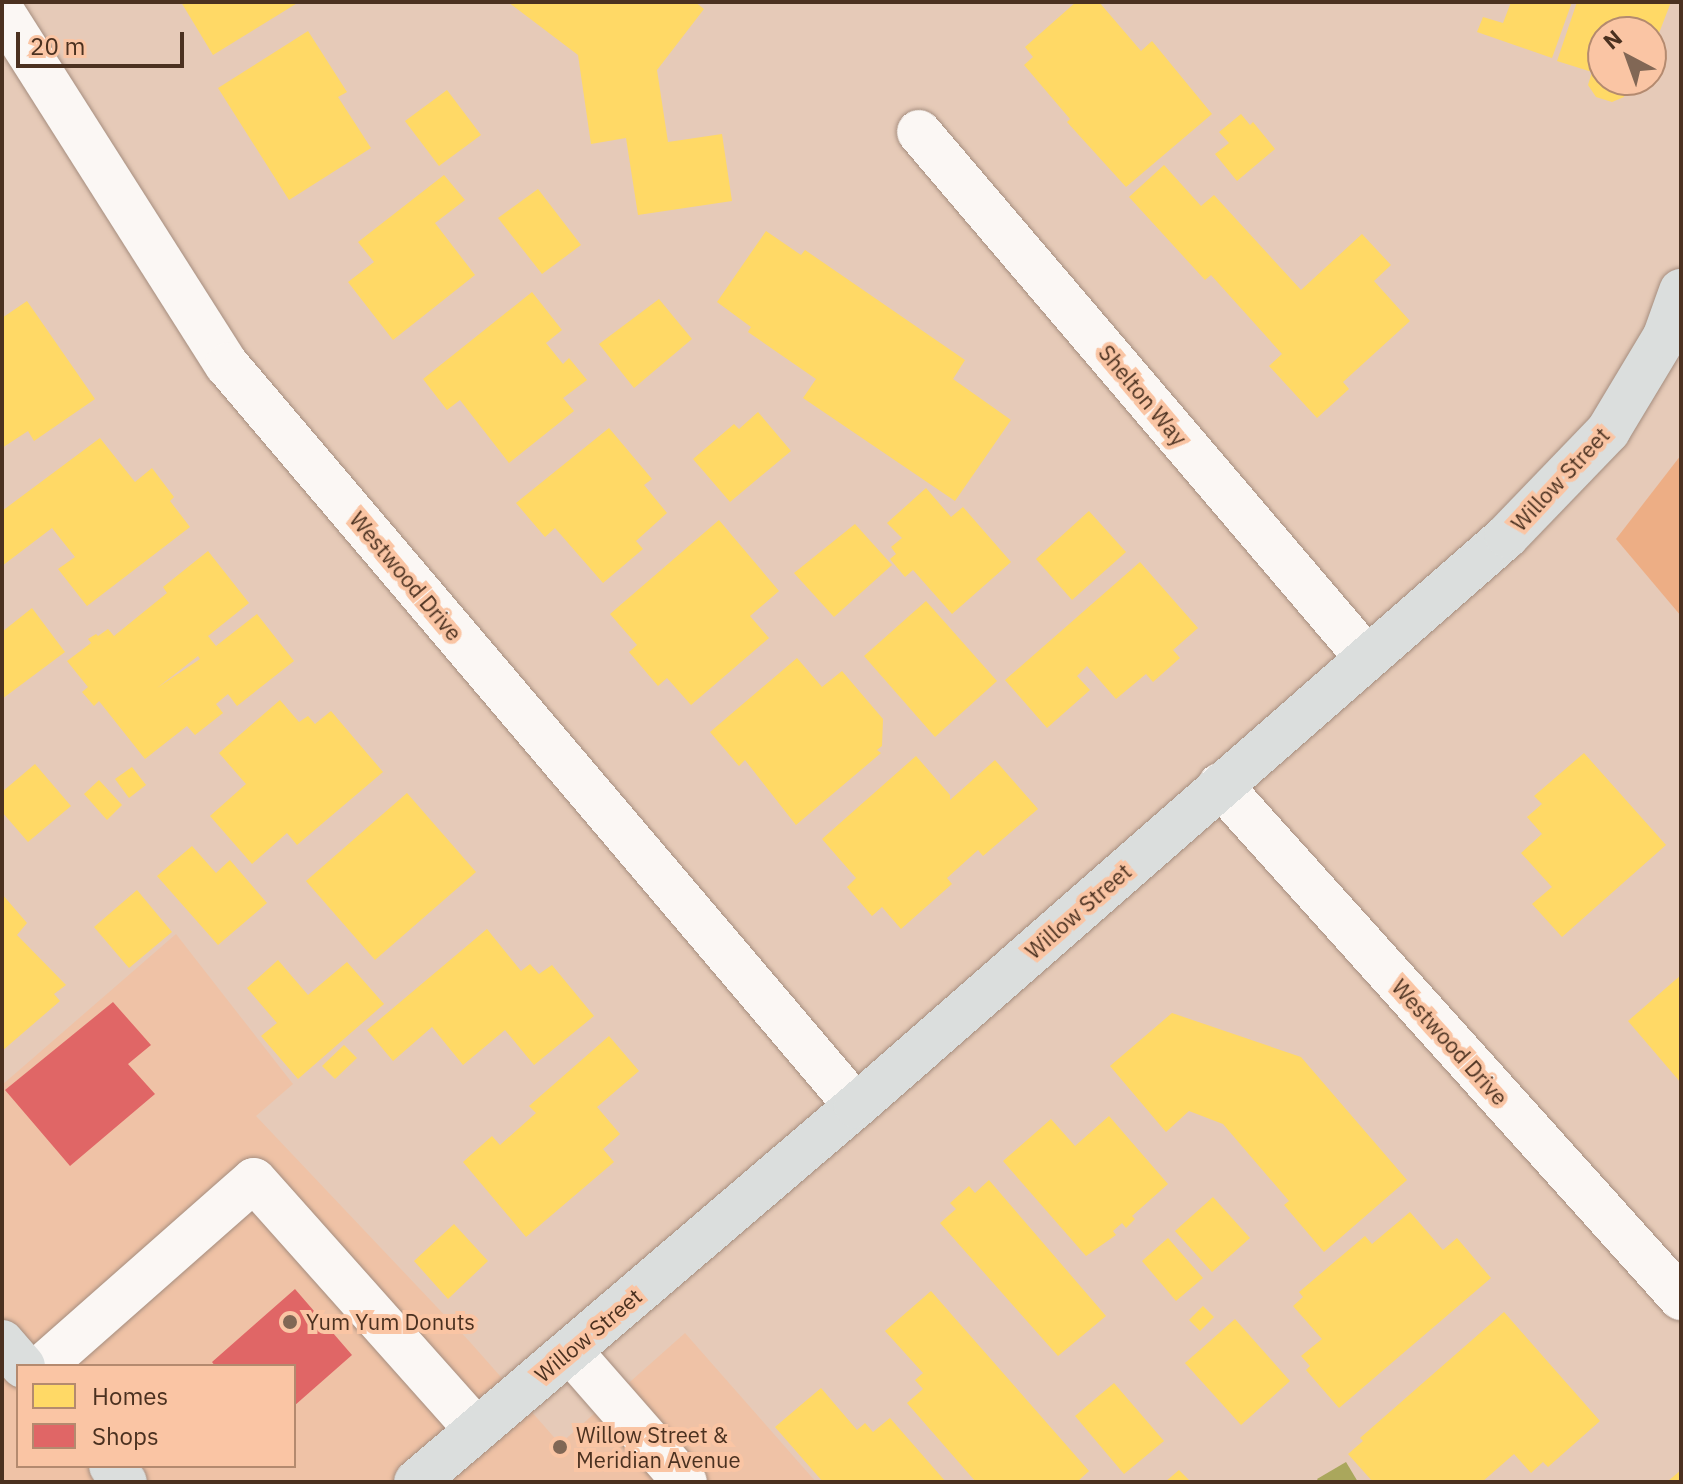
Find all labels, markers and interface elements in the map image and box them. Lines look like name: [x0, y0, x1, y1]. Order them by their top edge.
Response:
scale bar: [20, 16, 188, 66]
north arrow: [1587, 16, 1667, 96]
text: N: [1597, 23, 1628, 55]
text: 20 m: [30, 30, 85, 62]
street label: Shelton Way: [1093, 339, 1193, 451]
street label: Willow Street: [1505, 422, 1615, 536]
street label: Westwood Drive: [344, 506, 468, 646]
street label: Willow Street: [1020, 858, 1136, 964]
street label: Westwood Drive: [1387, 974, 1513, 1110]
street label: Willow Street: [529, 1283, 647, 1387]
place label: Yum Yum Donuts: [306, 1309, 475, 1335]
marker: Yum Yum Donuts: [281, 1313, 299, 1331]
legend: [16, 1364, 296, 1468]
text: Homes: [92, 1380, 168, 1412]
text: Shops: [92, 1420, 159, 1452]
place label: Willow Street & Meridian Avenue: [576, 1421, 741, 1472]
marker: Willow Street & Meridian Avenue: [551, 1438, 569, 1456]

